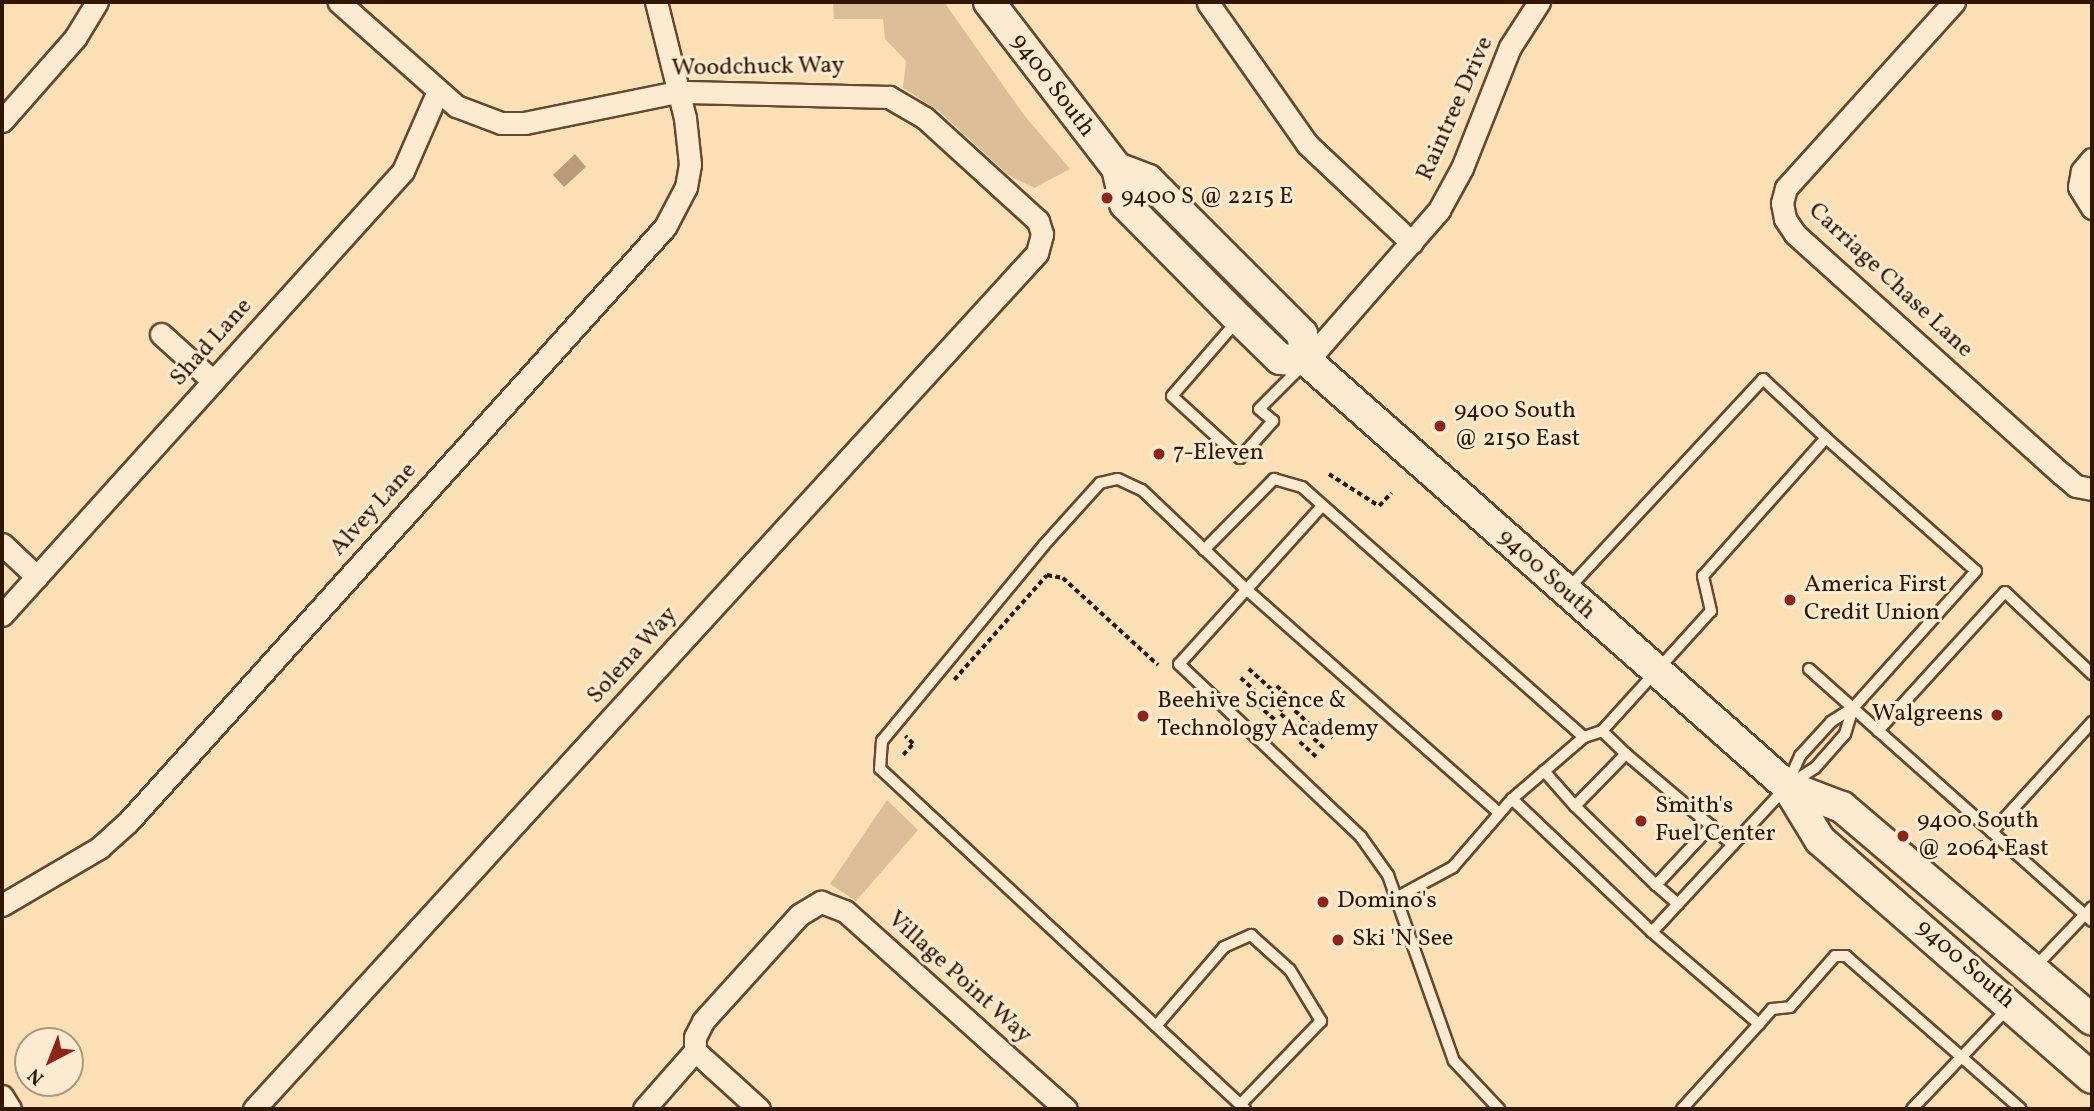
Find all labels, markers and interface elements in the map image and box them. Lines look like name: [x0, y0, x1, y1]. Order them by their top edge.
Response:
street label: 9400 South: [1004, 29, 1100, 143]
street label: Raintree Drive: [1411, 33, 1501, 185]
street label: Woodchuck Way: [671, 52, 845, 84]
place label: 9400 S @ 2215 E: [1121, 184, 1293, 212]
marker: 9400 S @ 2215 E: [1099, 190, 1115, 206]
street label: Carriage Chase Lane: [1802, 197, 1978, 365]
street label: Shad Lane: [165, 293, 259, 393]
place label: 9400 South @ 2150 East: [1454, 398, 1580, 454]
marker: 9400 South @ 2150 East: [1432, 418, 1448, 434]
place label: 7-Eleven: [1173, 440, 1264, 468]
marker: 7-Eleven: [1151, 446, 1167, 462]
street label: Alvey Lane: [324, 457, 424, 563]
street label: 9400 South: [1491, 523, 1601, 627]
place label: America First Credit Union: [1804, 572, 1947, 628]
marker: America First Credit Union: [1782, 592, 1798, 608]
street label: Solena Way: [581, 601, 685, 711]
place label: Beehive Science & Technology Academy: [1157, 688, 1379, 744]
place label: Walgreens: [1872, 701, 1983, 729]
marker: Walgreens: [1989, 707, 2005, 723]
marker: Beehive Science & Technology Academy: [1135, 708, 1151, 724]
place label: Smith's Fuel Center: [1655, 793, 1776, 849]
place label: 9400 South @ 2064 East: [1917, 808, 2049, 864]
marker: Smith's Fuel Center: [1633, 813, 1649, 829]
marker: 9400 South @ 2064 East: [1895, 828, 1911, 844]
place label: Domino's: [1337, 888, 1437, 916]
marker: Domino's: [1315, 894, 1331, 910]
street label: Village Point Way: [881, 905, 1037, 1051]
street label: 9400 South: [1909, 914, 2021, 1016]
place label: Ski 'N See: [1352, 926, 1453, 954]
marker: Ski 'N See: [1330, 932, 1346, 948]
north arrow: [14, 1027, 84, 1097]
text: N: [22, 1062, 50, 1090]

